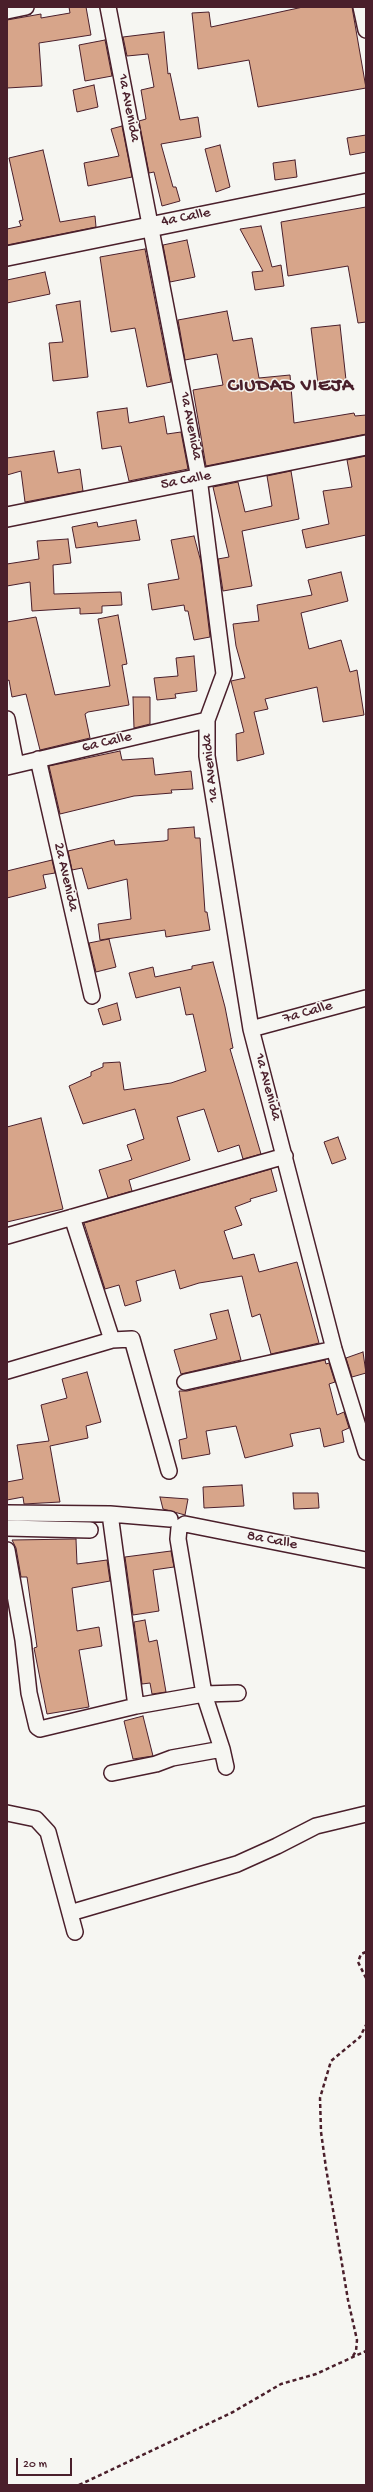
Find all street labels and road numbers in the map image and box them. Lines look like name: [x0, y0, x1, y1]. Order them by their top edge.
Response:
street label: 1a Avenida: [113, 73, 143, 143]
street label: 4a Calle: [160, 204, 212, 232]
street label: 1a Avenida: [175, 391, 205, 461]
street label: 5a Calle: [159, 467, 213, 495]
street label: 6a Calle: [80, 729, 134, 757]
street label: 1a Avenida: [198, 733, 224, 803]
street label: 2a Avenida: [48, 841, 82, 913]
street label: 7a Calle: [281, 997, 335, 1029]
street label: 1a Avenida: [249, 1052, 285, 1122]
street label: 8a Calle: [245, 1527, 299, 1555]

